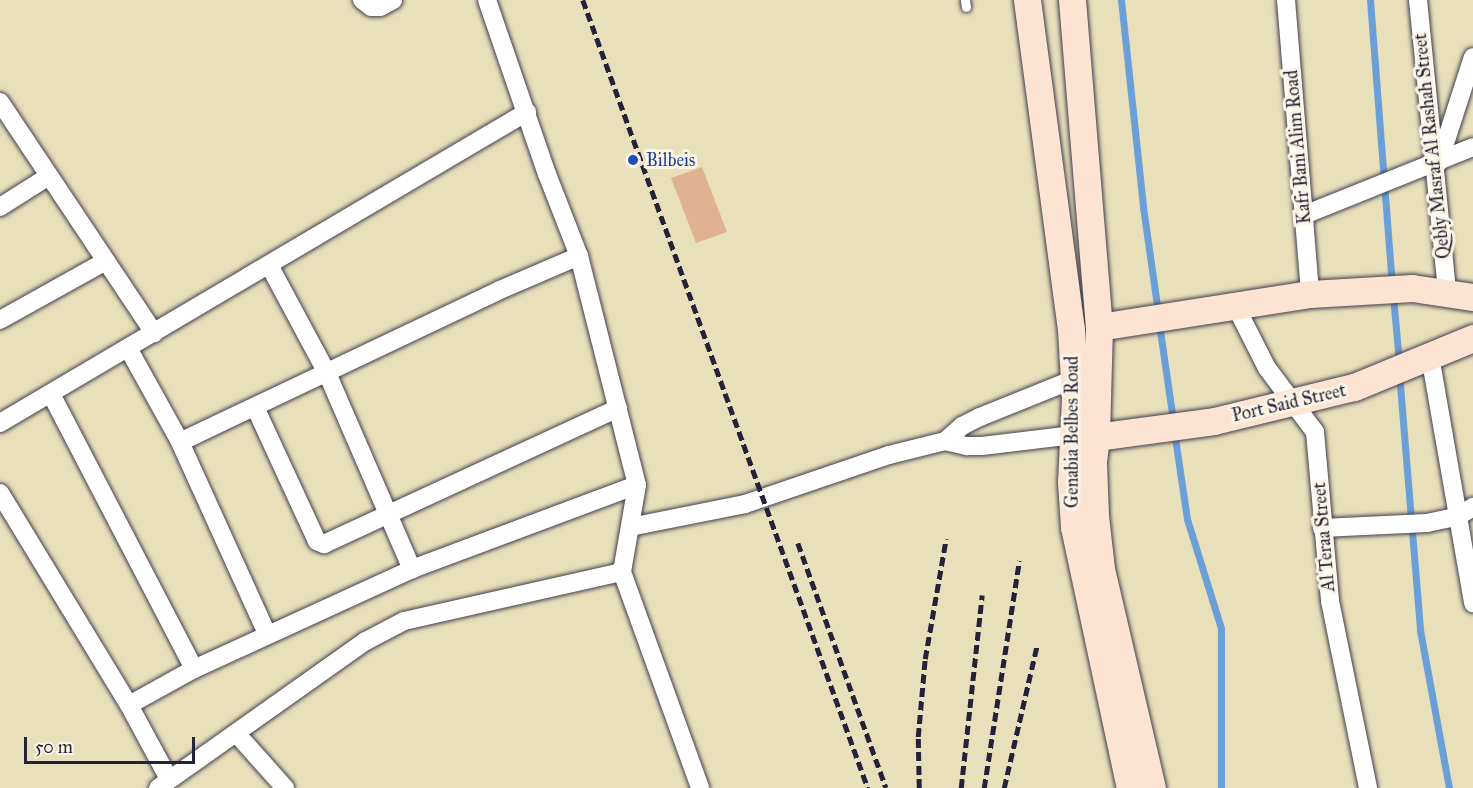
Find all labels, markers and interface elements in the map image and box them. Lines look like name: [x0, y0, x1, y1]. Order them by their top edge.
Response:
street label: Qebly Masraf Al Rashah Street: [1409, 32, 1455, 260]
street label: Kafr Bani Alim Road: [1281, 69, 1315, 225]
place label: Bilbeis: [646, 149, 695, 171]
marker: Bilbeis: [624, 151, 642, 169]
street label: Genabia Belbes Road: [1061, 356, 1083, 508]
street label: Port Said Street: [1230, 379, 1348, 427]
street label: Al Teraa Street: [1308, 481, 1340, 593]
scale bar: [27, 725, 198, 763]
text: 50 m: [35, 736, 73, 758]

